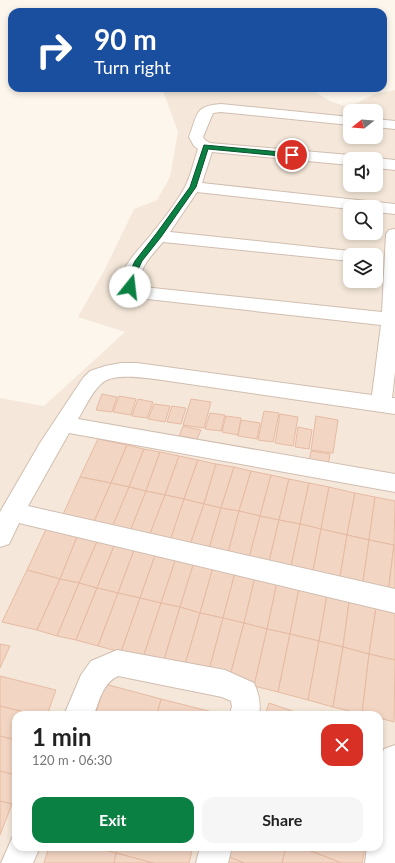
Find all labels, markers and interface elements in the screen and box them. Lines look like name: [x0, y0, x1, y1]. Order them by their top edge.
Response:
text: 90 m: [94, 22, 157, 56]
icon: right: [28, 24, 80, 76]
text: Turn right: [94, 56, 171, 78]
north arrow: [343, 104, 383, 144]
map controls: [343, 104, 383, 288]
pin: [275, 138, 309, 172]
icon: arrive: [281, 144, 303, 166]
button: sound: [343, 152, 383, 192]
button: search: [343, 200, 383, 240]
button: layers: [343, 248, 383, 288]
position arrow: [109, 266, 151, 308]
text: 1 min: [32, 722, 92, 751]
button: close: [321, 724, 363, 766]
text: 120 m · 06:30: [32, 752, 112, 768]
button: Exit: [32, 797, 194, 843]
button: Share: [202, 797, 363, 843]

